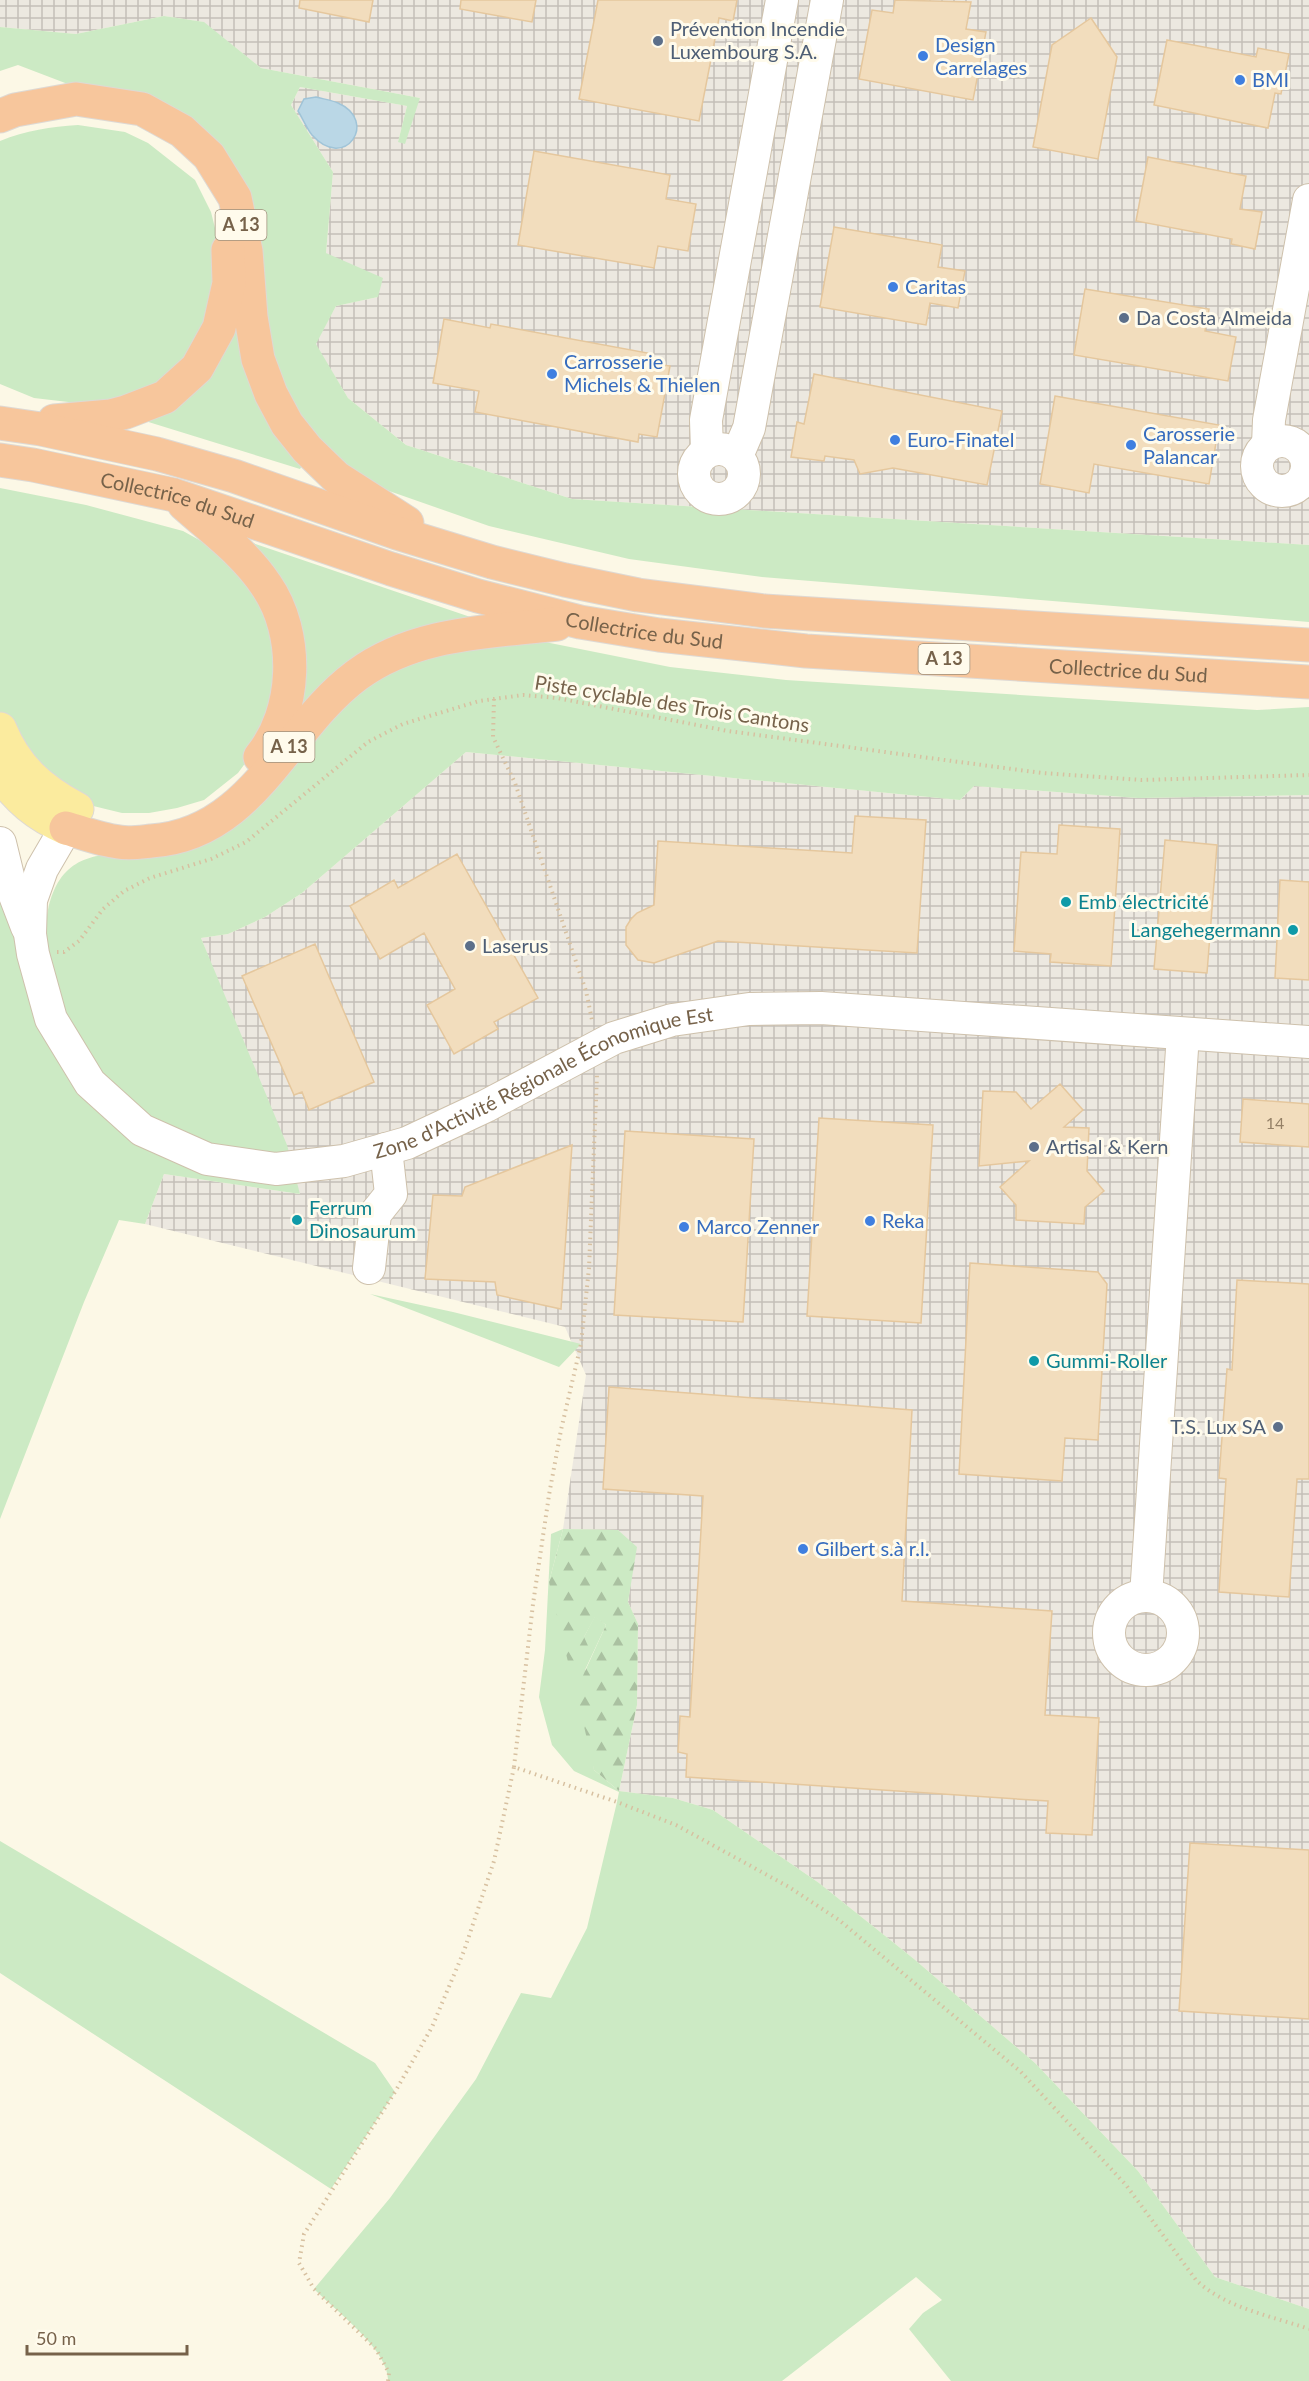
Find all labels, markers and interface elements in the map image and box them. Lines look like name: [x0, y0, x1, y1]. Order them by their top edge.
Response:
place label: Prévention Incendie Luxembourg S.A.: [670, 16, 845, 63]
place label: Design Carrelages: [935, 32, 1027, 79]
marker: Prévention Incendie Luxembourg S.A.: [651, 34, 665, 48]
marker: Design Carrelages: [916, 49, 930, 63]
place label: BMI: [1252, 67, 1289, 91]
marker: BMI: [1233, 73, 1247, 87]
road number: A 13: [216, 210, 266, 240]
place label: Caritas: [905, 274, 966, 298]
marker: Caritas: [886, 280, 900, 294]
place label: Da Costa Almeida: [1136, 305, 1292, 329]
marker: Da Costa Almeida: [1117, 311, 1131, 325]
place label: Carrosserie Michels & Thielen: [564, 349, 720, 396]
marker: Carrosserie Michels & Thielen: [545, 367, 559, 381]
place label: Carosserie Palancar: [1143, 421, 1235, 468]
place label: Euro-Finatel: [907, 427, 1014, 451]
marker: Euro-Finatel: [888, 433, 902, 447]
marker: Carosserie Palancar: [1124, 438, 1138, 452]
street label: Collectrice du Sud: [98, 467, 258, 533]
street label: Collectrice du Sud: [563, 606, 724, 653]
road number: A 13: [918, 644, 970, 674]
street label: Collectrice du Sud: [1048, 653, 1208, 687]
street label: Piste cyclable des Trois Cantons: [533, 669, 811, 737]
road number: A 13: [264, 732, 314, 762]
place label: Emb électricité: [1078, 889, 1209, 913]
marker: Emb électricité: [1059, 895, 1073, 909]
place label: Langehegermann: [1130, 917, 1281, 941]
marker: Langehegermann: [1286, 923, 1300, 937]
place label: Laserus: [482, 933, 549, 957]
marker: Laserus: [463, 939, 477, 953]
street label: Zone d'Activité Régionale Économique Est: [371, 1001, 715, 1163]
house number: 14: [1266, 1113, 1284, 1132]
place label: Artisal & Kern: [1046, 1134, 1168, 1158]
marker: Artisal & Kern: [1027, 1140, 1041, 1154]
place label: Ferrum Dinosaurum: [309, 1195, 416, 1242]
place label: Reka: [882, 1208, 925, 1232]
marker: Ferrum Dinosaurum: [290, 1213, 304, 1227]
place label: Marco Zenner: [696, 1214, 820, 1238]
marker: Reka: [863, 1214, 877, 1228]
marker: Marco Zenner: [677, 1220, 691, 1234]
place label: Gummi-Roller: [1046, 1348, 1168, 1372]
marker: Gummi-Roller: [1027, 1354, 1041, 1368]
place label: T.S. Lux SA: [1170, 1414, 1266, 1438]
marker: T.S. Lux SA: [1271, 1420, 1285, 1434]
place label: Gilbert s.à r.l.: [815, 1536, 929, 1560]
marker: Gilbert s.à r.l.: [796, 1542, 810, 1556]
scale bar: [27, 2318, 188, 2356]
text: 50 m: [36, 2327, 76, 2349]

